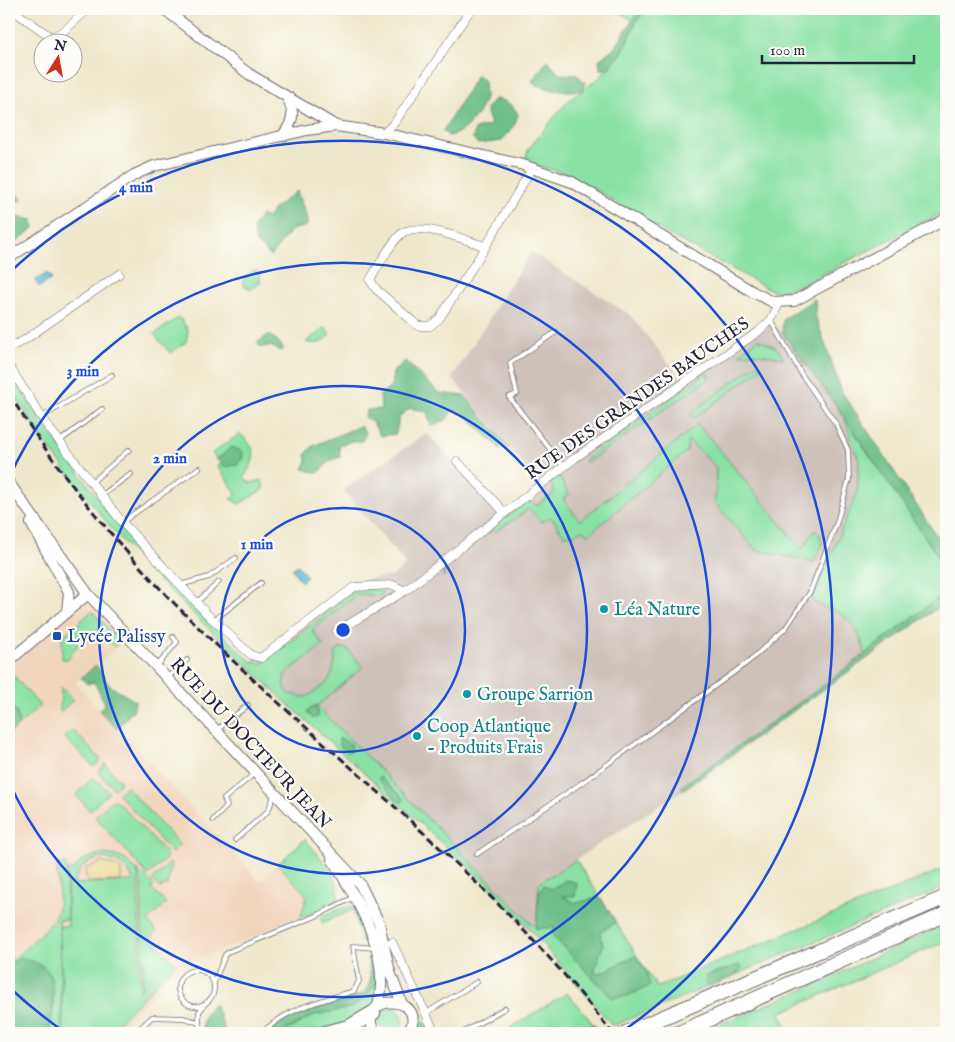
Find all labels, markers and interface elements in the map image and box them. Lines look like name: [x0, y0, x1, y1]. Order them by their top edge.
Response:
north arrow: [32, 32, 82, 82]
scale bar: [762, 32, 915, 64]
text: N: [52, 36, 68, 56]
text: 100 m: [770, 41, 806, 60]
text: 4 min: [119, 178, 153, 197]
street label: RUE DES GRANDES BAUCHES: [521, 313, 754, 486]
text: 3 min: [67, 362, 99, 381]
text: 2 min: [153, 449, 187, 468]
text: 1 min: [241, 535, 273, 554]
place label: Léa Nature: [614, 599, 700, 622]
marker: Léa Nature: [598, 603, 610, 615]
centre of rings: [334, 621, 352, 639]
place label: Lycée Palissy: [67, 626, 166, 649]
marker: Lycée Palissy: [51, 630, 63, 642]
street label: RUE DU DOCTEUR JEAN: [164, 654, 336, 835]
place label: Groupe Sarrion: [477, 684, 593, 707]
marker: Groupe Sarrion: [461, 688, 473, 700]
place label: Coop Atlantique - Produits Frais: [427, 716, 551, 760]
marker: Coop Atlantique - Produits Frais: [411, 730, 423, 742]

